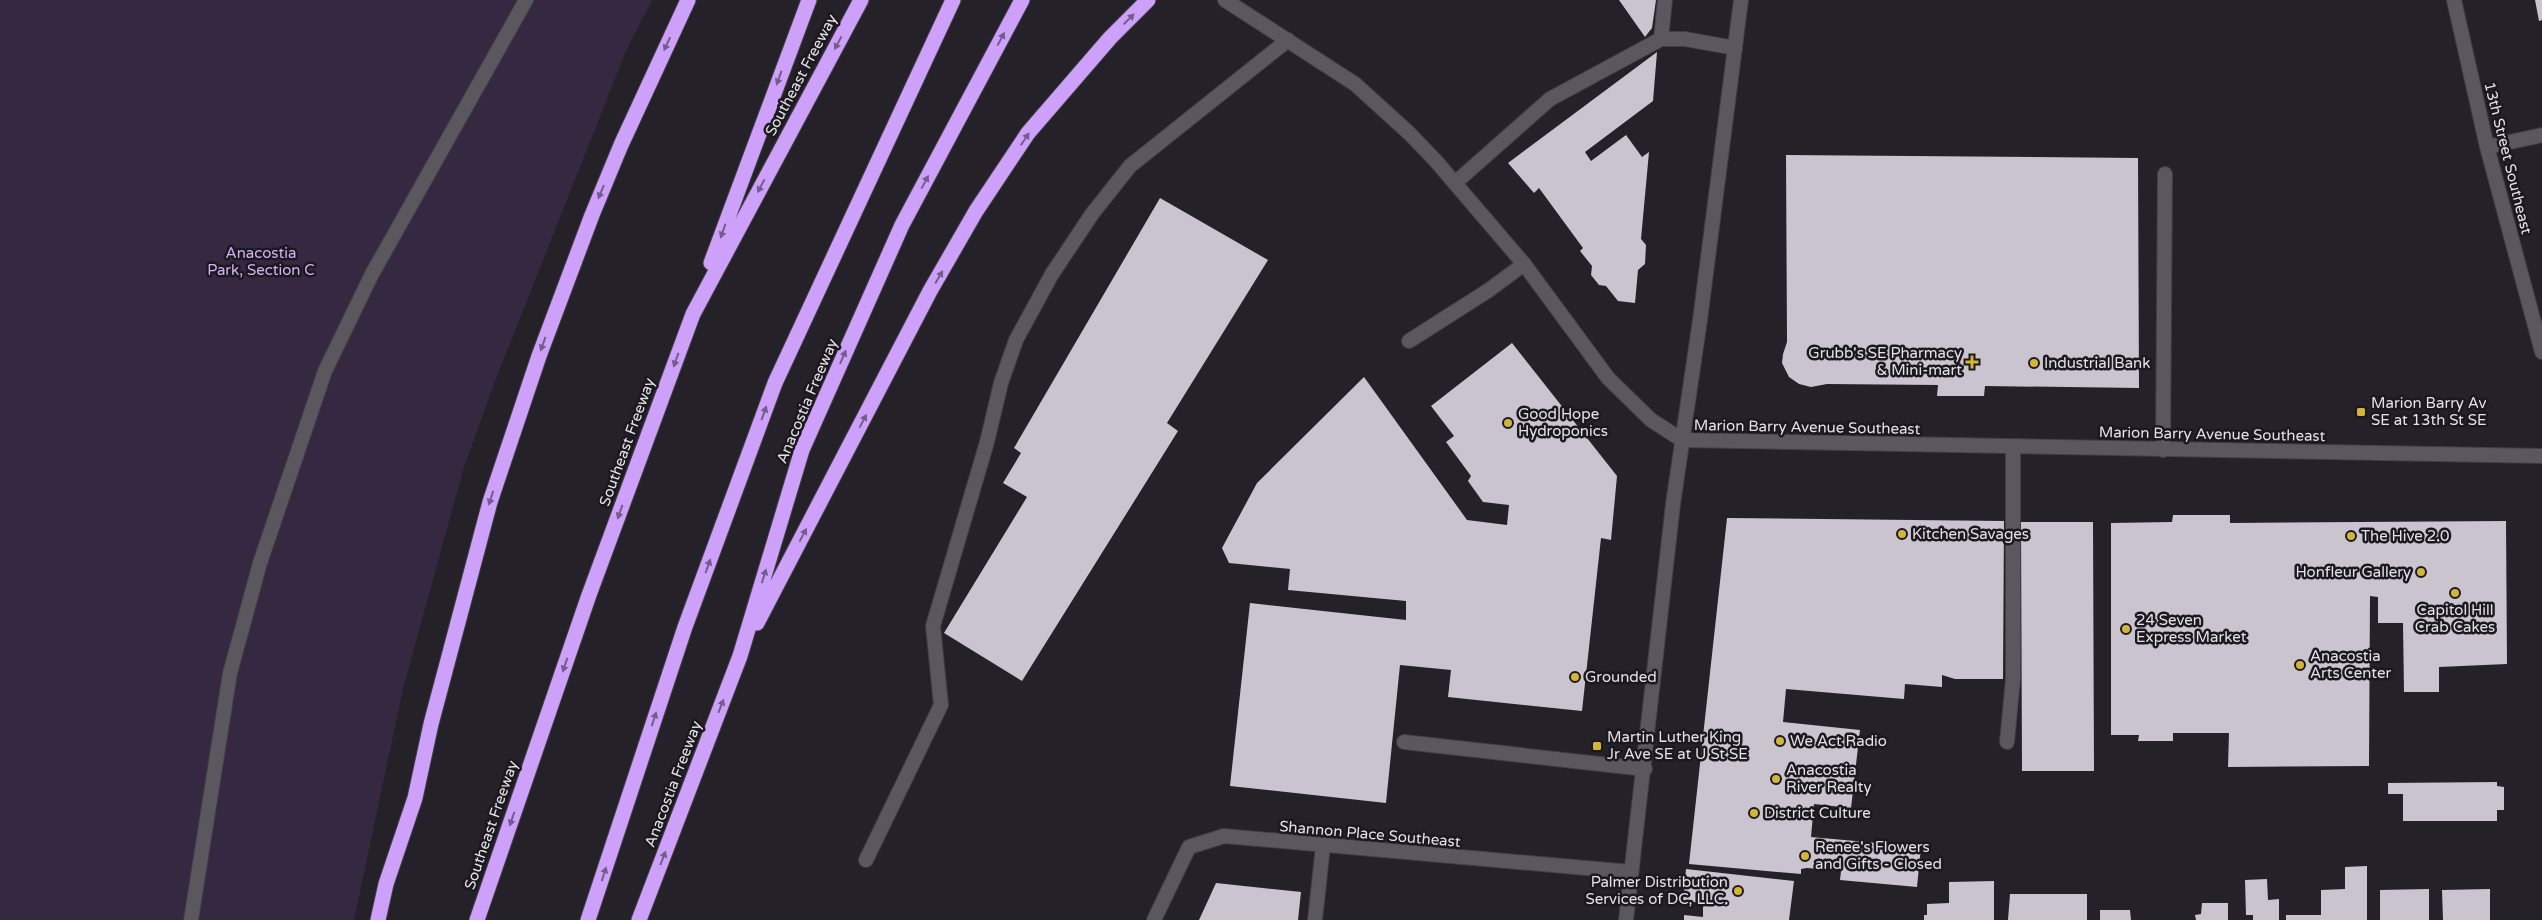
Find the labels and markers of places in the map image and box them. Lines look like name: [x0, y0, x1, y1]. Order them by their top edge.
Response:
place label: Grubb's SE Pharmacy & Mini-mart: [1808, 344, 1962, 379]
place label: Industrial Bank: [2044, 354, 2150, 372]
marker: Grubb's SE Pharmacy & Mini-mart: [1966, 356, 1978, 368]
marker: Industrial Bank: [2028, 357, 2040, 369]
place label: Marion Barry Av SE at 13th St SE: [2371, 394, 2487, 429]
place label: Good Hope Hydroponics: [1518, 405, 1608, 440]
marker: Marion Barry Av SE at 13th St SE: [2355, 406, 2367, 418]
marker: Good Hope Hydroponics: [1502, 417, 1514, 429]
place label: Kitchen Savages: [1912, 525, 2029, 543]
place label: The Hive 2.0: [2361, 527, 2449, 545]
marker: Kitchen Savages: [1896, 528, 1908, 540]
marker: The Hive 2.0: [2345, 530, 2357, 542]
place label: Honfleur Gallery: [2295, 563, 2411, 581]
marker: Honfleur Gallery: [2415, 566, 2427, 578]
marker: Capitol Hill Crab Cakes: [2449, 587, 2461, 599]
place label: Capitol Hill Crab Cakes: [2415, 601, 2495, 636]
place label: 24 Seven Express Market: [2136, 611, 2247, 646]
marker: 24 Seven Express Market: [2120, 623, 2132, 635]
place label: Anacostia Arts Center: [2310, 647, 2391, 682]
marker: Anacostia Arts Center: [2294, 659, 2306, 671]
place label: Grounded: [1585, 668, 1657, 686]
marker: Grounded: [1569, 671, 1581, 683]
place label: Martin Luther King Jr Ave SE at U St SE: [1607, 728, 1748, 763]
place label: We Act Radio: [1790, 732, 1887, 750]
marker: We Act Radio: [1774, 735, 1786, 747]
marker: Martin Luther King Jr Ave SE at U St SE: [1591, 740, 1603, 752]
place label: Anacostia River Realty: [1786, 761, 1871, 796]
marker: Anacostia River Realty: [1770, 773, 1782, 785]
place label: District Culture: [1764, 804, 1871, 822]
marker: District Culture: [1748, 807, 1760, 819]
place label: Renee's Flowers and Gifts - Closed: [1815, 838, 1942, 873]
marker: Renee's Flowers and Gifts - Closed: [1799, 850, 1811, 862]
place label: Palmer Distribution Services of DC, LLC.: [1586, 873, 1728, 908]
marker: Palmer Distribution Services of DC, LLC.: [1732, 885, 1744, 897]

